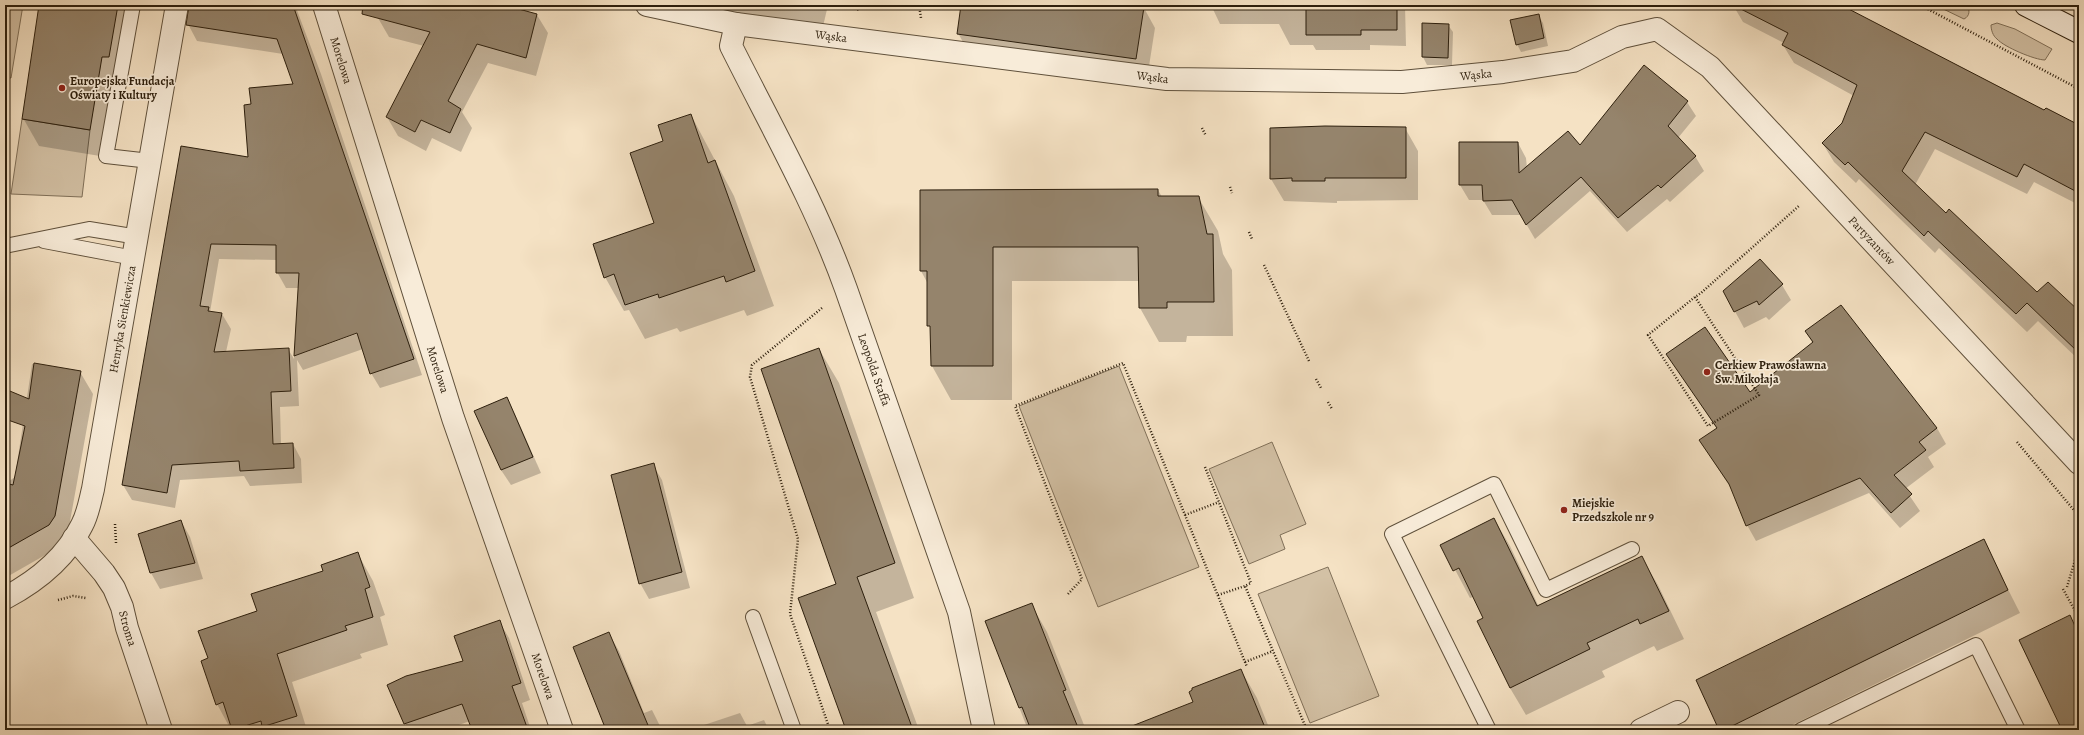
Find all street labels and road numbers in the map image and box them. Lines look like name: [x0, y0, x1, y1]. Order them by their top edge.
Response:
street label: Wąska: [813, 26, 849, 46]
street label: Morelowa: [326, 35, 356, 86]
street label: Wąska: [1458, 65, 1493, 84]
street label: Wąska: [1135, 67, 1170, 87]
street label: Partyzantów: [1845, 213, 1899, 269]
street label: Henryka Sienkiewicza: [105, 264, 140, 374]
street label: Leopolda Staffa: [854, 331, 894, 409]
street label: Morelowa: [423, 344, 453, 396]
street label: Stroma: [115, 609, 141, 649]
street label: Morelowa: [528, 651, 559, 702]

